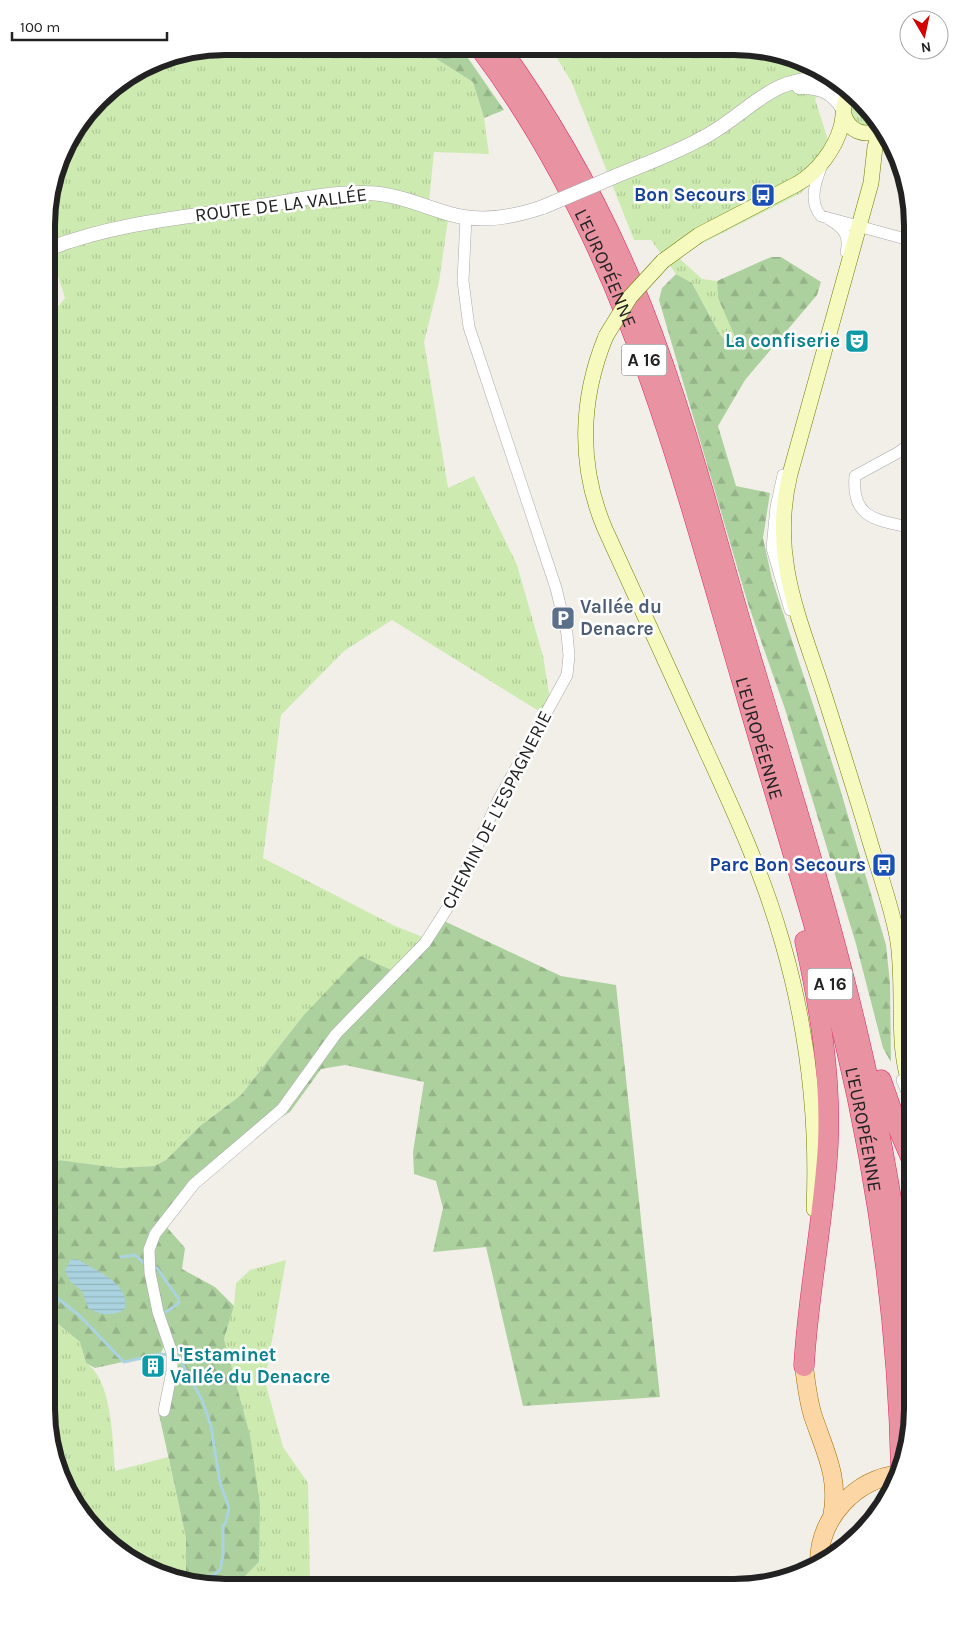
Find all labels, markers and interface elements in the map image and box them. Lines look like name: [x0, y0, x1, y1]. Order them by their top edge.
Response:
scale bar: [12, 10, 168, 42]
north arrow: [899, 10, 949, 60]
text: 100 m: [20, 18, 60, 36]
text: N: [920, 38, 932, 57]
bus stop icon: Bon Secours: [750, 182, 776, 208]
street label: ROUTE DE LA VALLÉE: [194, 183, 368, 226]
place label: Bon Secours: [634, 184, 746, 206]
street label: L'EUROPÉENNE: [569, 205, 641, 331]
theatre icon: La confiserie: [844, 328, 870, 354]
place label: La confiserie: [725, 330, 840, 352]
road number: A 16: [622, 344, 666, 376]
place label: Vallée du Denacre: [580, 596, 662, 640]
parking icon: Vallée du Denacre: [550, 605, 576, 631]
street label: L'EUROPÉENNE: [730, 674, 787, 802]
street label: CHEMIN DE L'ESPAGNERIE: [437, 707, 557, 913]
bus stop icon: Parc Bon Secours: [871, 852, 897, 878]
place label: Parc Bon Secours: [709, 854, 866, 876]
road number: A 16: [808, 969, 852, 1000]
street label: L'EUROPÉENNE: [840, 1065, 886, 1194]
place label: L'Estaminet Vallée du Denacre: [170, 1344, 330, 1388]
building icon: L'Estaminet Vallée du Denacre: [140, 1353, 166, 1379]

